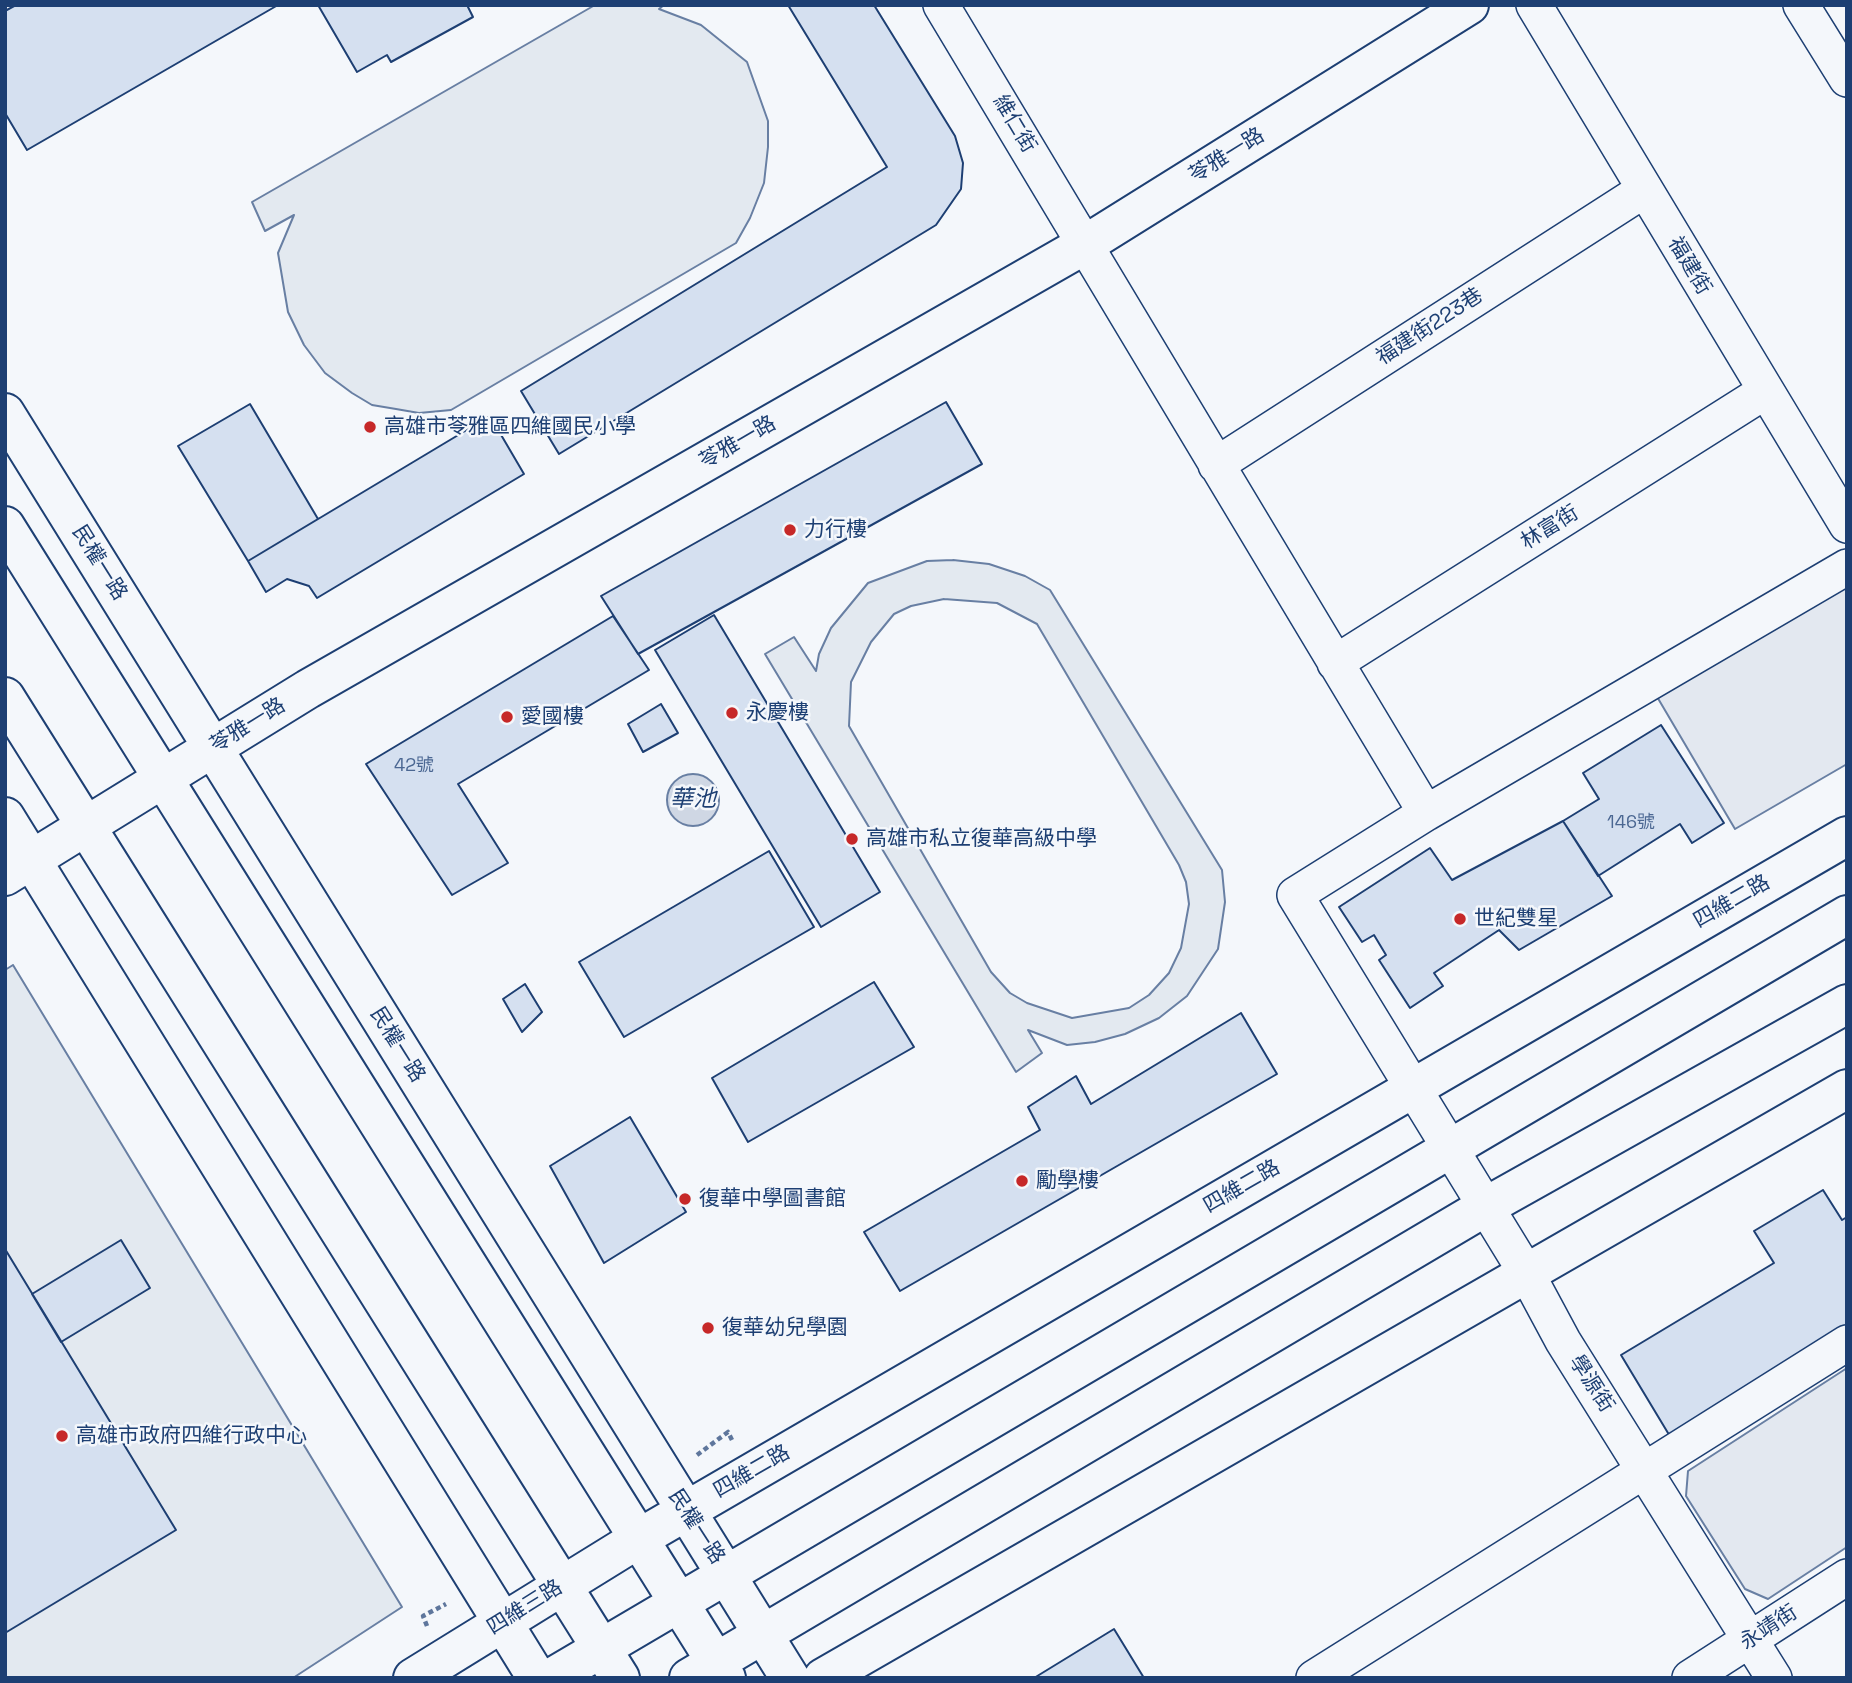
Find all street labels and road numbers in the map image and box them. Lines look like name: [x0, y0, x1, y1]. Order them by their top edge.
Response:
street label: 維仁街: [987, 91, 1041, 157]
street label: 苓雅一路: [1185, 123, 1269, 189]
street label: 福建街: [1662, 233, 1716, 299]
street label: 福建街223巷: [1372, 283, 1488, 371]
street label: 苓雅一路: [695, 411, 781, 475]
street label: 林富街: [1517, 501, 1583, 555]
street label: 民權一路: [66, 521, 132, 605]
street label: 苓雅一路: [206, 693, 290, 759]
street label: 四維二路: [1689, 870, 1775, 934]
street label: 民權一路: [364, 1003, 430, 1087]
street label: 四維二路: [1199, 1155, 1285, 1219]
street label: 學源街: [1563, 1351, 1619, 1417]
street label: 四維二路: [709, 1440, 795, 1504]
street label: 民權一路: [663, 1485, 729, 1569]
street label: 四維三路: [483, 1575, 567, 1641]
street label: 永靖街: [1736, 1600, 1802, 1656]

